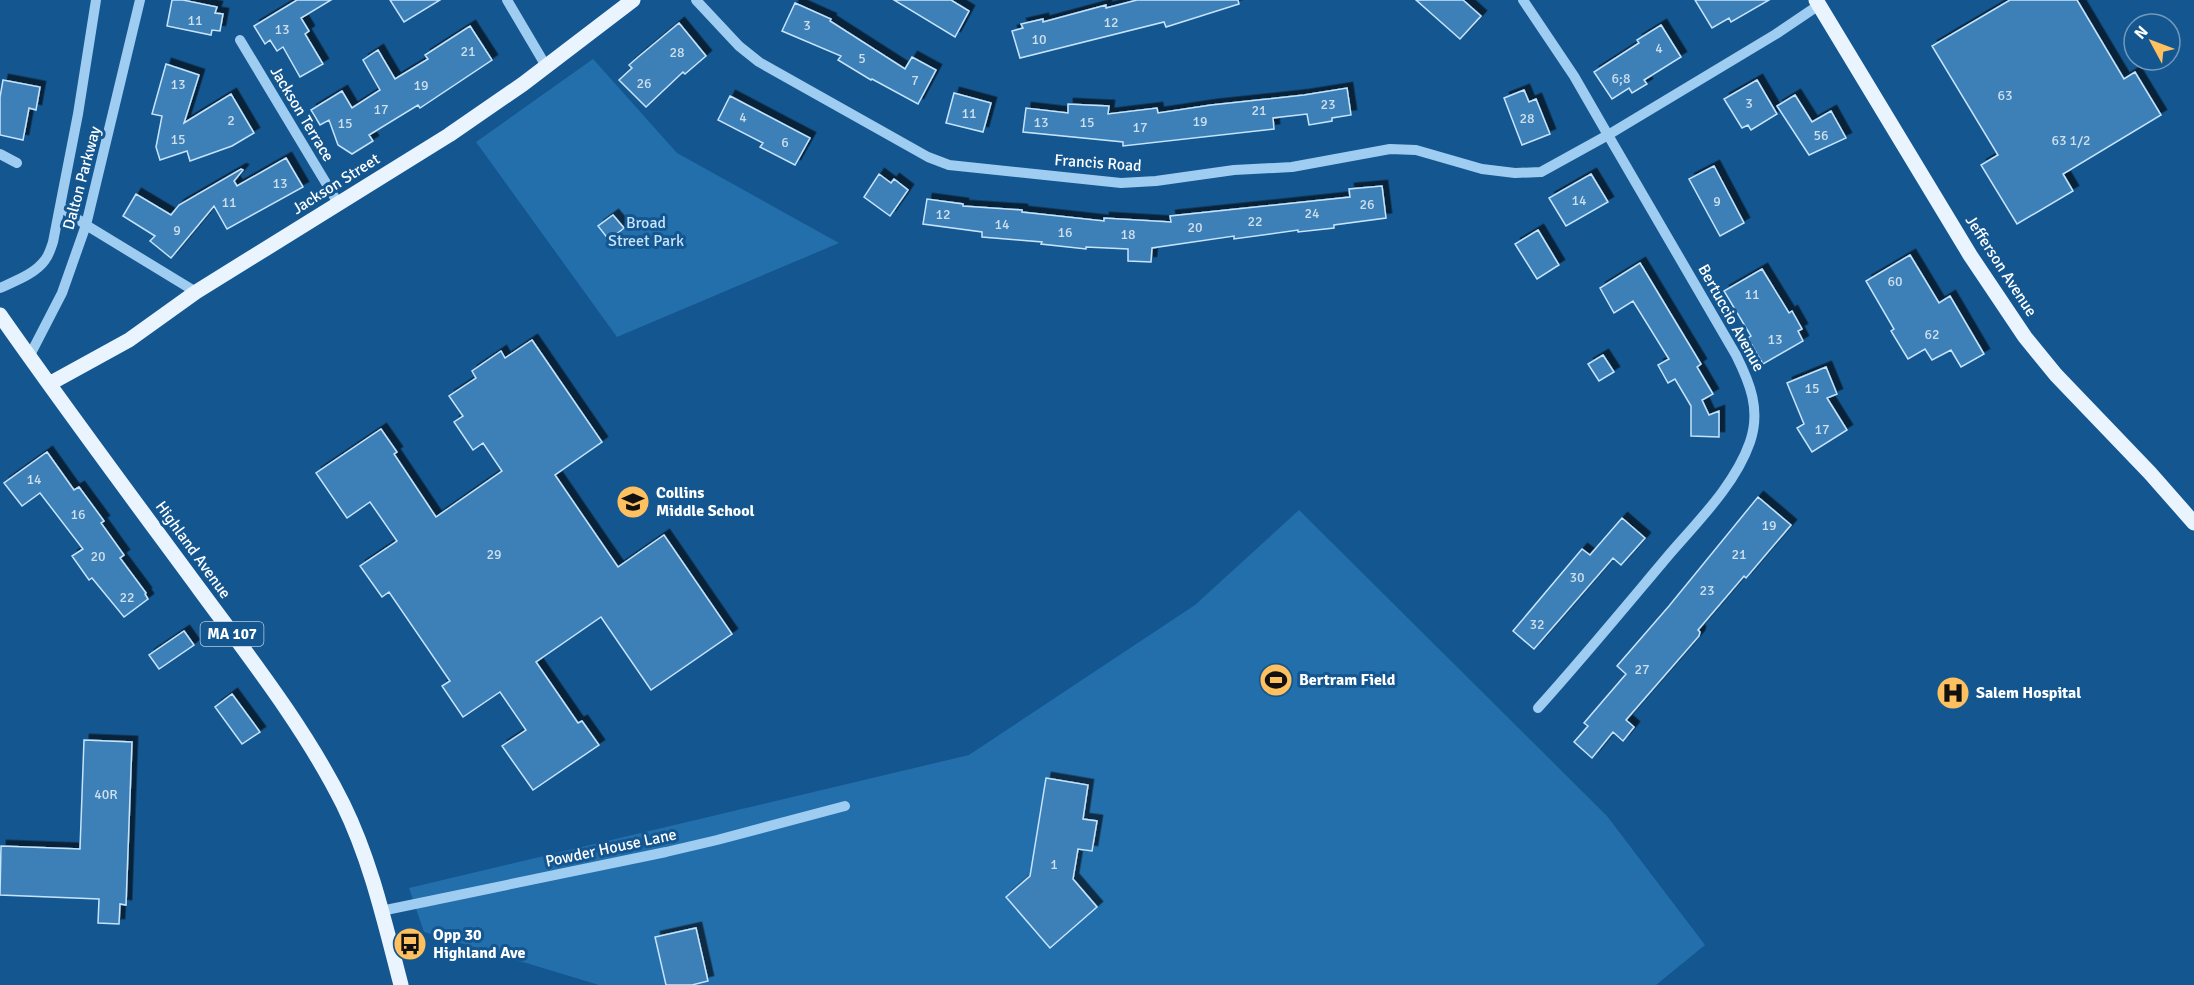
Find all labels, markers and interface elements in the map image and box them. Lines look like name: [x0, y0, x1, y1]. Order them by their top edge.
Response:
house number: 11: [187, 12, 203, 29]
north arrow: [2122, 12, 2182, 72]
house number: 12: [1103, 14, 1119, 31]
house number: 3: [803, 17, 811, 34]
house number: 13: [274, 21, 290, 38]
text: N: [2130, 22, 2153, 44]
house number: 10: [1031, 31, 1047, 48]
house number: 4: [1655, 40, 1663, 57]
house number: 21: [460, 43, 476, 60]
house number: 28: [669, 44, 685, 61]
house number: 5: [858, 50, 866, 67]
street label: Jackson Terrace: [266, 63, 338, 165]
house number: 6;8: [1612, 70, 1630, 87]
house number: 7: [911, 72, 919, 89]
house number: 26: [636, 75, 652, 92]
house number: 13: [170, 76, 186, 93]
house number: 19: [413, 77, 429, 94]
house number: 63: [1997, 87, 2013, 104]
house number: 3: [1745, 95, 1753, 112]
house number: 23: [1320, 96, 1336, 113]
house number: 17: [373, 101, 389, 118]
house number: 21: [1251, 102, 1267, 119]
house number: 11: [961, 105, 977, 122]
house number: 4: [739, 109, 747, 126]
house number: 28: [1519, 110, 1535, 127]
house number: 2: [227, 112, 235, 129]
house number: 19: [1192, 113, 1208, 130]
house number: 13: [1033, 114, 1049, 131]
house number: 15: [1079, 114, 1095, 131]
house number: 15: [337, 115, 353, 132]
house number: 17: [1132, 119, 1148, 136]
street label: Dalton Parkway: [59, 124, 106, 232]
house number: 56: [1813, 127, 1829, 144]
house number: 15: [170, 131, 186, 148]
house number: 63 1/2: [2051, 132, 2091, 149]
house number: 6: [781, 134, 789, 151]
street label: Jackson Street: [288, 149, 384, 219]
street label: Francis Road: [1054, 150, 1142, 176]
house number: 13: [272, 175, 288, 192]
house number: 14: [1571, 192, 1587, 209]
house number: 9: [1713, 193, 1721, 210]
house number: 11: [221, 194, 237, 211]
house number: 26: [1359, 196, 1375, 213]
house number: 24: [1304, 205, 1320, 222]
house number: 12: [935, 206, 951, 223]
street label: Jefferson Avenue: [1961, 212, 2041, 320]
park label: Broad Street Park: [608, 213, 684, 251]
house number: 22: [1247, 213, 1263, 230]
house number: 14: [994, 216, 1010, 233]
house number: 20: [1187, 219, 1203, 236]
house number: 9: [173, 222, 181, 239]
house number: 16: [1057, 224, 1073, 241]
house number: 18: [1120, 226, 1136, 243]
street label: Bertuccio Avenue: [1693, 261, 1769, 375]
house number: 60: [1887, 273, 1903, 290]
house number: 11: [1744, 286, 1760, 303]
house number: 62: [1924, 326, 1940, 343]
house number: 13: [1767, 331, 1783, 348]
house number: 15: [1804, 380, 1820, 397]
house number: 17: [1814, 421, 1830, 438]
house number: 14: [26, 471, 42, 488]
place label: Collins Middle School: [656, 483, 755, 521]
school or university icon: Collins Middle School: [615, 484, 651, 520]
street label: Highland Avenue: [151, 497, 235, 603]
house number: 16: [70, 506, 86, 523]
house number: 19: [1761, 517, 1777, 534]
house number: 29: [486, 546, 502, 563]
house number: 21: [1731, 546, 1747, 563]
house number: 20: [90, 548, 106, 565]
house number: 30: [1569, 569, 1585, 586]
house number: 23: [1699, 582, 1715, 599]
house number: 22: [119, 589, 135, 606]
house number: 32: [1529, 616, 1545, 633]
road number: MA 107: [200, 622, 264, 646]
house number: 27: [1634, 661, 1650, 678]
sports icon: Bertram Field: [1258, 662, 1294, 698]
place label: Bertram Field: [1299, 670, 1396, 690]
hospital icon: Salem Hospital: [1935, 675, 1971, 711]
place label: Salem Hospital: [1976, 683, 2081, 703]
house number: 40R: [94, 786, 118, 803]
street label: Powder House Lane: [544, 824, 678, 872]
house number: 1: [1050, 856, 1058, 873]
place label: Opp 30 Highland Ave: [433, 925, 526, 963]
bus stop icon: Opp 30 Highland Ave: [392, 926, 428, 962]

